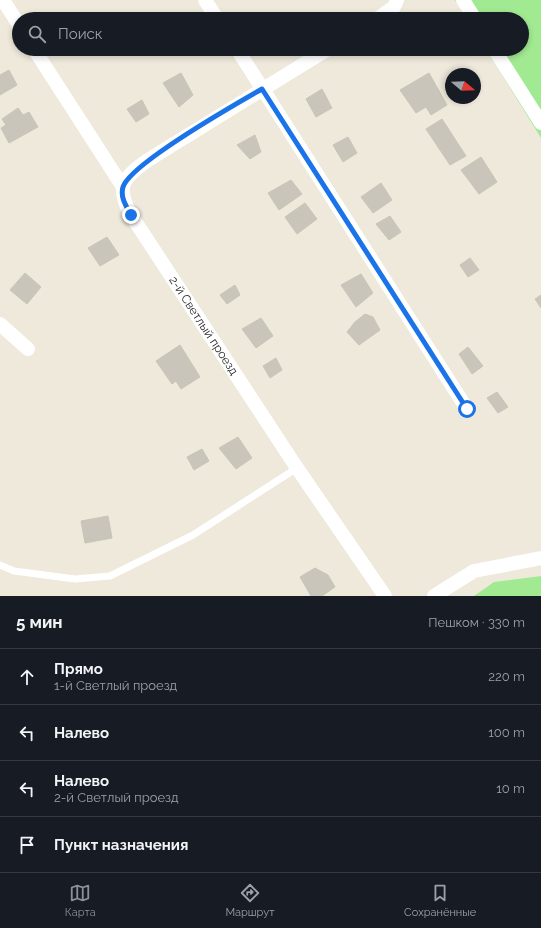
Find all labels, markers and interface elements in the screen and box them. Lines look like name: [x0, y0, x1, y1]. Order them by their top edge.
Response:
search box: [12, 12, 529, 56]
icon: search: [26, 23, 48, 45]
text: Поиск: [58, 25, 103, 43]
north arrow: [445, 68, 481, 104]
route end: [122, 206, 140, 224]
street label: 2-й Светлый проезд: [166, 274, 241, 378]
route start: [458, 400, 476, 418]
text: 5 мин: [16, 612, 63, 632]
text: Пешком · 330 m: [428, 615, 525, 630]
text: Прямо: [54, 660, 103, 678]
icon: ahead: [16, 666, 38, 688]
text: 220 m: [488, 669, 525, 684]
text: 1-й Светлый проезд: [54, 678, 177, 693]
icon: left: [16, 722, 38, 744]
text: Налево: [54, 724, 109, 742]
text: 100 m: [488, 725, 525, 740]
text: Налево: [54, 772, 109, 790]
icon: left: [16, 778, 38, 800]
text: 10 m: [496, 781, 525, 796]
text: 2-й Светлый проезд: [54, 790, 179, 805]
icon: arrive: [16, 834, 38, 856]
text: Пункт назначения: [54, 836, 188, 854]
tab: Карта: [65, 882, 96, 919]
tab: Маршрут: [225, 882, 274, 919]
tab: Сохранённые: [404, 882, 476, 919]

